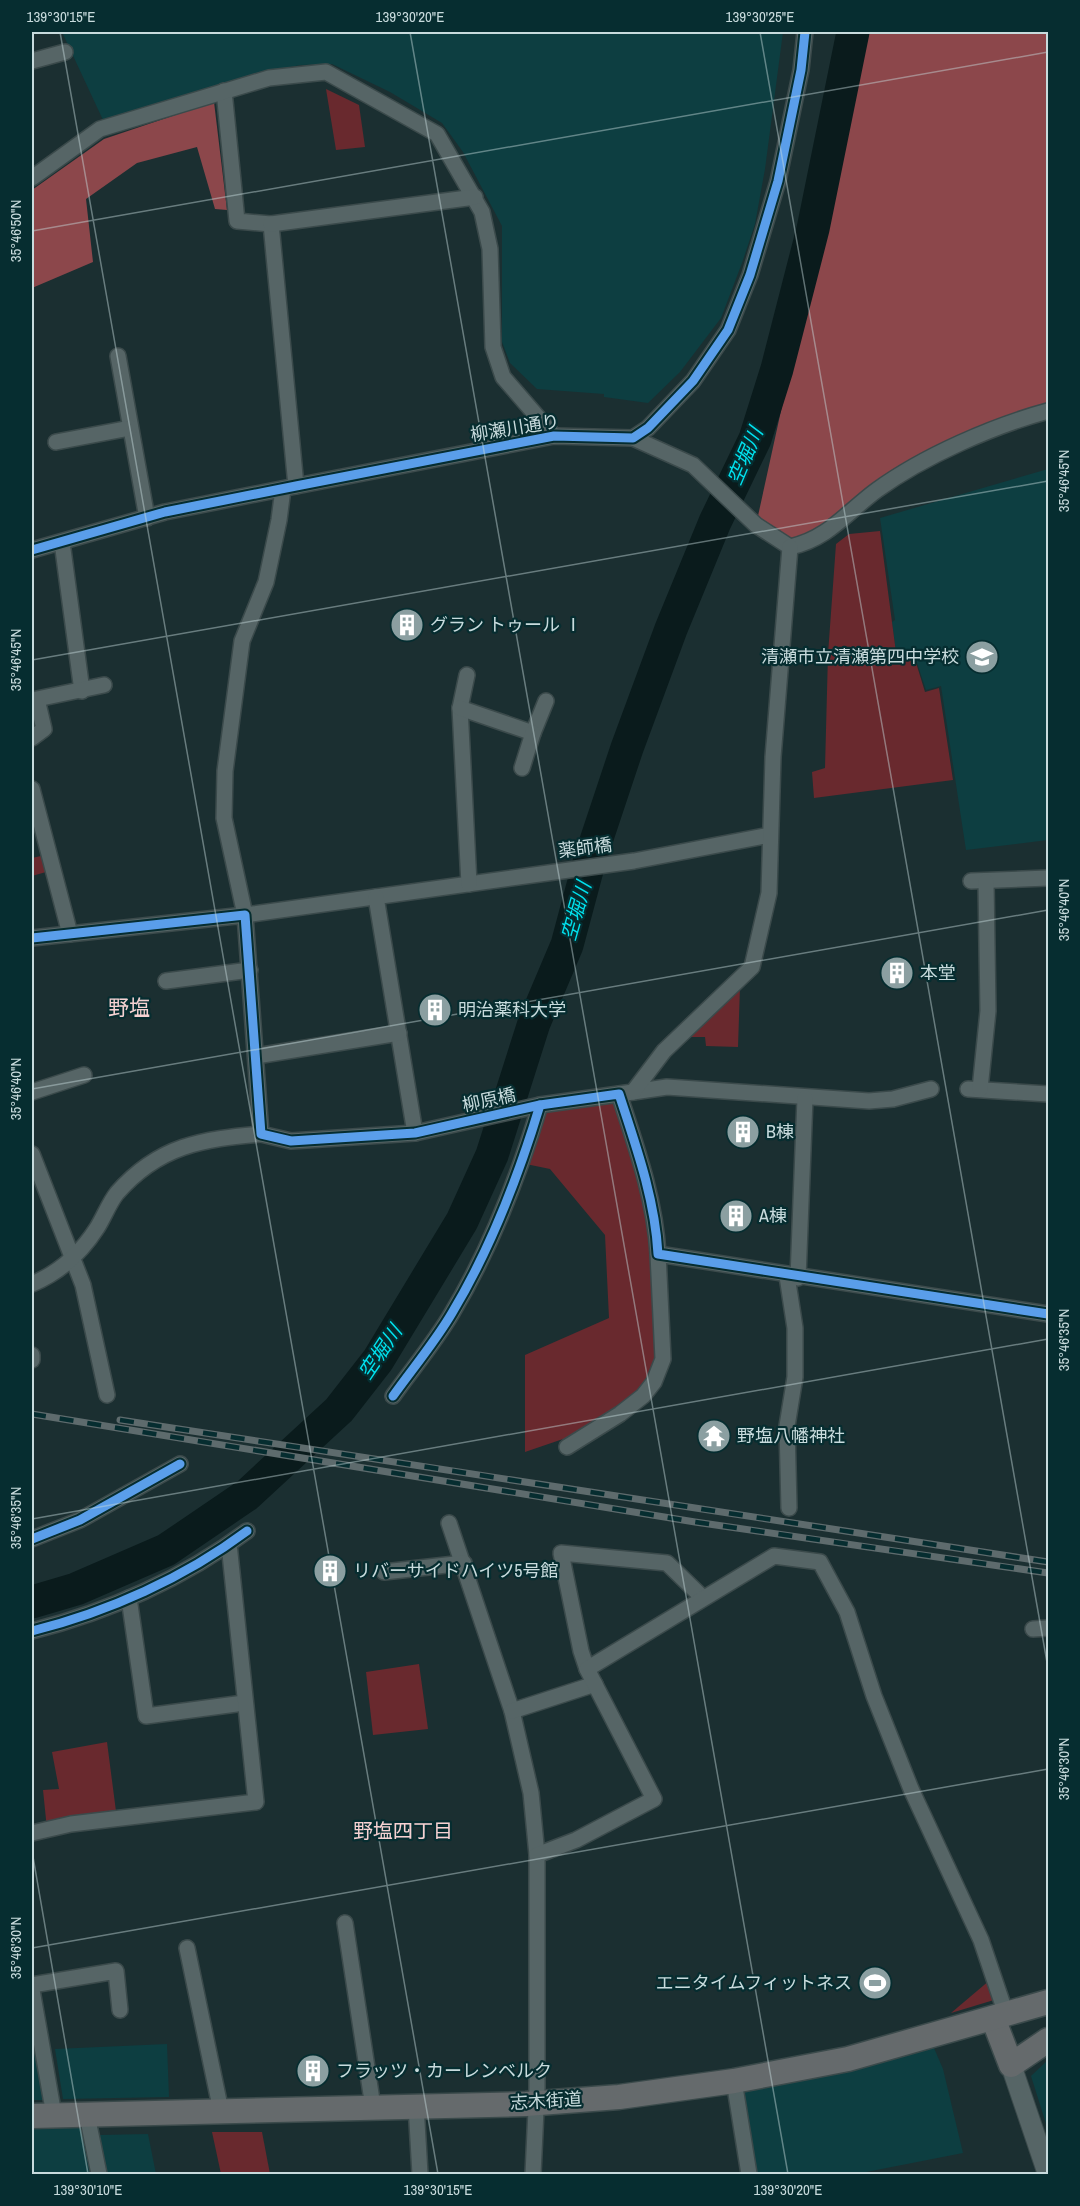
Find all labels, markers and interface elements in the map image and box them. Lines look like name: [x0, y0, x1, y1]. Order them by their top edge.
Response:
text: 139°30'15"E: [27, 6, 95, 27]
text: 139°30'20"E: [376, 6, 444, 27]
text: 139°30'25"E: [726, 6, 794, 27]
text: 35°46'50"N: [5, 200, 26, 262]
street label: 柳瀬川通り: [469, 408, 561, 447]
water label: 空堀川: [720, 421, 769, 489]
text: 35°46'45"N: [1053, 450, 1074, 512]
building icon: グラン トゥール Ⅰ: [389, 607, 425, 643]
place label: グラン トゥール Ⅰ: [430, 612, 582, 637]
text: 35°46'45"N: [5, 629, 26, 691]
school or university icon: 清瀬市立清瀬第四中学校: [964, 639, 1000, 675]
place label: 清瀬市立清瀬第四中学校: [761, 644, 959, 669]
street label: 薬師橋: [557, 832, 613, 863]
water label: 空堀川: [554, 876, 597, 943]
text: 35°46'40"N: [1053, 879, 1074, 941]
building icon: 本堂: [879, 955, 915, 991]
place label: 本堂: [920, 960, 956, 985]
building icon: 明治薬科大学: [417, 992, 453, 1028]
district label: 野塩: [108, 993, 150, 1022]
place label: 明治薬科大学: [458, 997, 566, 1022]
text: 35°46'40"N: [5, 1058, 26, 1120]
street label: 柳原橋: [460, 1082, 518, 1117]
building icon: B棟: [725, 1114, 761, 1150]
place label: B棟: [766, 1119, 794, 1144]
building icon: A棟: [718, 1198, 754, 1234]
place label: A棟: [758, 1203, 787, 1228]
text: 35°46'35"N: [1053, 1309, 1074, 1371]
water label: 空堀川: [352, 1318, 409, 1384]
temple icon: 野塩八幡神社: [696, 1418, 732, 1454]
place label: 野塩八幡神社: [737, 1423, 845, 1448]
text: 35°46'35"N: [5, 1487, 26, 1549]
building icon: リバーサイドハイツ5号館: [312, 1553, 348, 1589]
place label: リバーサイドハイツ5号館: [353, 1558, 559, 1583]
text: 35°46'30"N: [1053, 1738, 1074, 1800]
district label: 野塩四丁目: [353, 1817, 453, 1844]
text: 35°46'30"N: [5, 1917, 26, 1979]
sports icon: エニタイムフィットネス: [857, 1965, 893, 2001]
place label: エニタイムフィットネス: [656, 1970, 852, 1995]
building icon: フラッツ・カーレンベルク: [295, 2053, 331, 2089]
place label: フラッツ・カーレンベルク: [336, 2058, 552, 2083]
street label: 志木街道: [509, 2086, 583, 2115]
text: 139°30'10"E: [54, 2179, 122, 2200]
text: 139°30'15"E: [404, 2179, 472, 2200]
text: 139°30'20"E: [754, 2179, 822, 2200]

